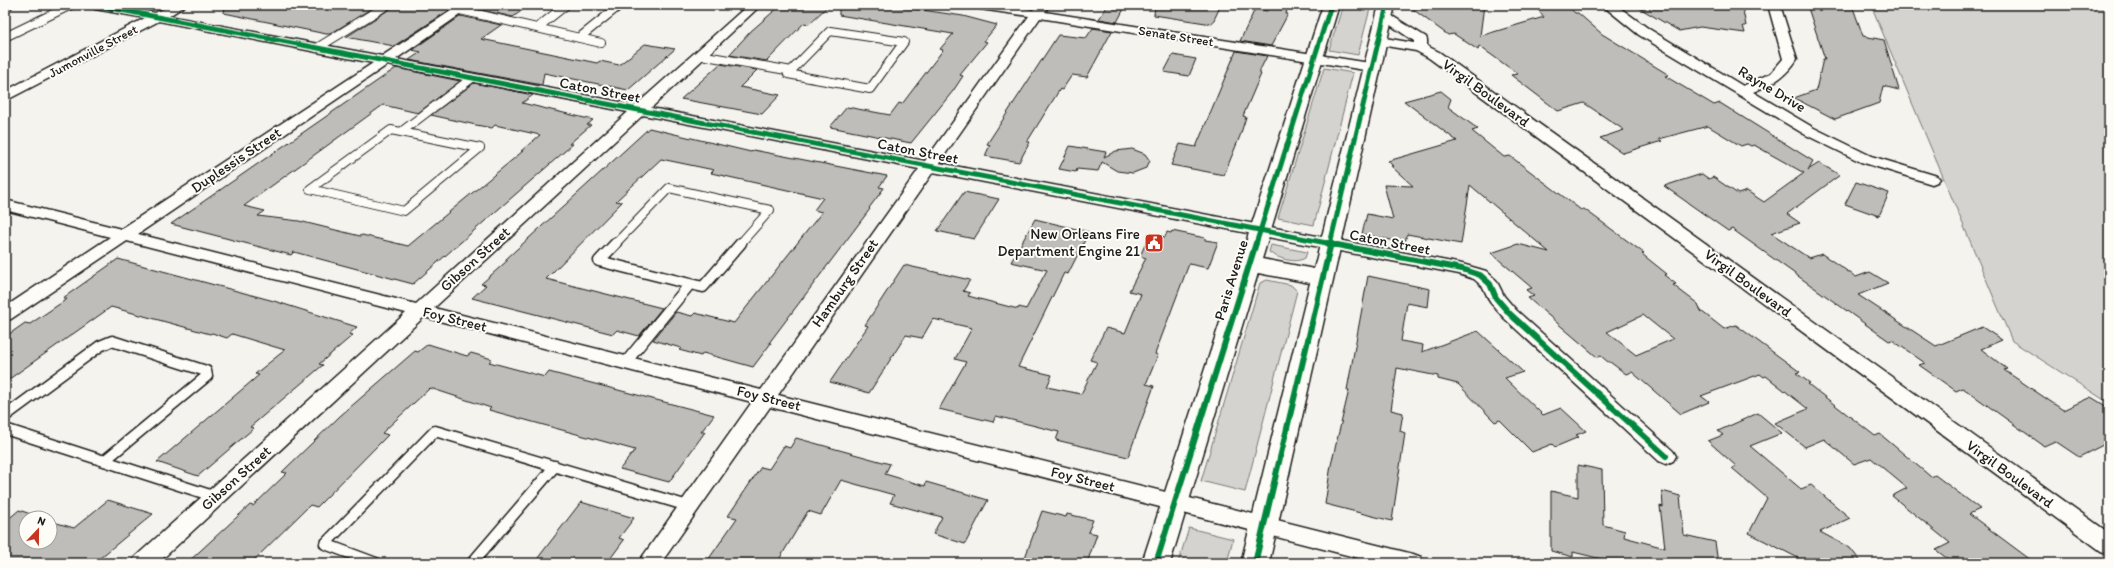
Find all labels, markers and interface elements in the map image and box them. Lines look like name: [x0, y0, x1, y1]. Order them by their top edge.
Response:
street label: Jumonville Street: [46, 21, 140, 81]
street label: Senate Street: [1137, 23, 1215, 49]
street label: Virgil Boulevard: [1439, 55, 1534, 131]
street label: Rayne Drive: [1735, 62, 1809, 116]
street label: Caton Street: [558, 73, 642, 107]
street label: Duplessis Street: [188, 123, 285, 197]
street label: Caton Street: [876, 134, 960, 168]
street label: Gibson Street: [436, 223, 514, 295]
place label: New Orleans Fire Department Engine 21: [997, 225, 1140, 260]
street label: Caton Street: [1348, 225, 1432, 259]
public building icon: New Orleans Fire Department Engine 21: [1143, 232, 1165, 254]
street label: Hamburg Street: [808, 235, 882, 331]
street label: Paris Avenue: [1210, 237, 1252, 323]
street label: Virgil Boulevard: [1701, 245, 1796, 321]
street label: Foy Street: [421, 302, 489, 336]
street label: Foy Street: [735, 381, 803, 415]
street label: Virgil Boulevard: [1963, 436, 2058, 512]
street label: Gibson Street: [197, 442, 275, 514]
street label: Foy Street: [1049, 462, 1117, 496]
north arrow: [18, 510, 58, 550]
text: N: [36, 514, 47, 529]

